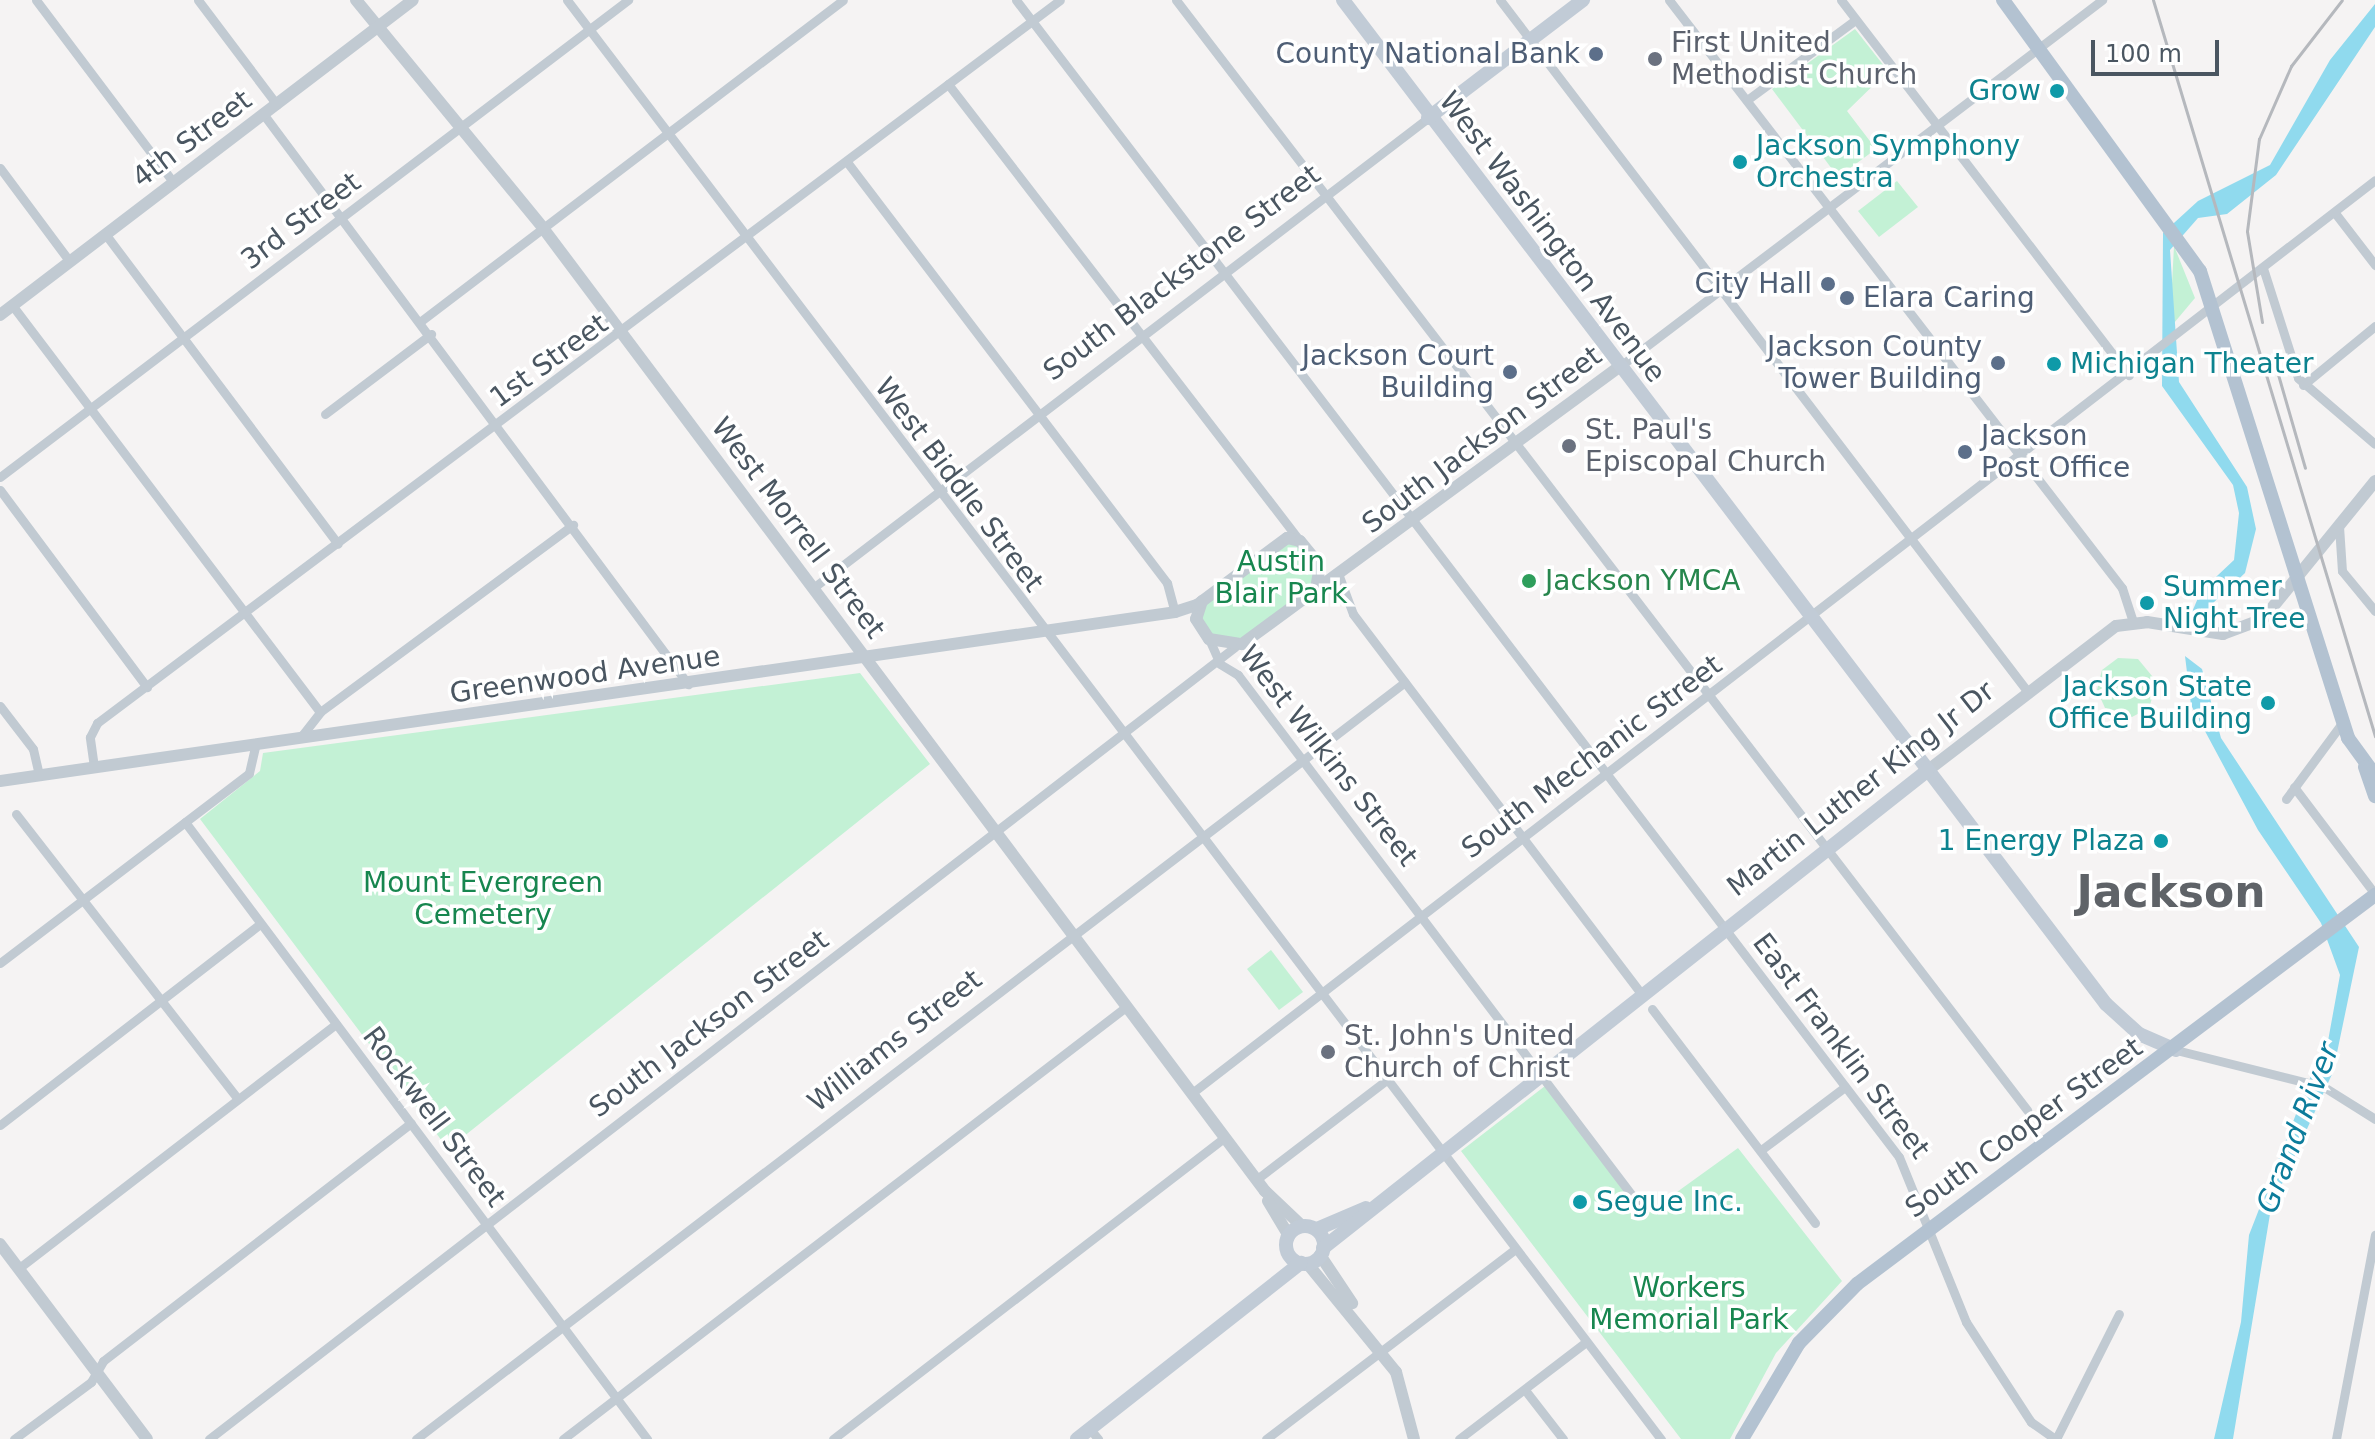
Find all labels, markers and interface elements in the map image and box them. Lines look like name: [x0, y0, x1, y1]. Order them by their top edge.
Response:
scale bar: [2095, 24, 2223, 74]
place label: First United Methodist Church: [1671, 26, 1917, 92]
place label: County National Bank: [1275, 37, 1580, 71]
text: 100 m: [2105, 40, 2182, 68]
marker: County National Bank: [1587, 45, 1605, 63]
marker: First United Methodist Church: [1646, 50, 1664, 68]
place label: Grow: [1968, 74, 2041, 108]
marker: Grow: [2048, 82, 2066, 100]
street label: 4th Street: [126, 83, 258, 195]
street label: West Washington Avenue: [1432, 85, 1672, 389]
place label: Jackson Symphony Orchestra: [1756, 129, 2020, 195]
marker: Jackson Symphony Orchestra: [1731, 153, 1749, 171]
street label: South Blackstone Street: [1037, 158, 1327, 388]
street label: 3rd Street: [235, 165, 367, 277]
place label: City Hall: [1694, 267, 1812, 301]
marker: City Hall: [1819, 275, 1837, 293]
place label: Elara Caring: [1863, 281, 2035, 315]
marker: Elara Caring: [1838, 289, 1856, 307]
street label: 1st Street: [484, 307, 614, 415]
place label: Jackson County Tower Building: [1767, 330, 1982, 396]
place label: Jackson Court Building: [1302, 339, 1494, 405]
street label: South Jackson Street: [1356, 339, 1608, 541]
place label: Michigan Theater: [2070, 347, 2313, 381]
marker: Jackson County Tower Building: [1989, 354, 2007, 372]
marker: Michigan Theater: [2045, 355, 2063, 373]
marker: Jackson Court Building: [1501, 363, 1519, 381]
street label: West Biddle Street: [868, 371, 1050, 599]
street label: West Morrell Street: [704, 411, 892, 645]
place label: St. Paul's Episcopal Church: [1585, 413, 1826, 479]
place label: Jackson Post Office: [1981, 419, 2130, 485]
marker: St. Paul's Episcopal Church: [1560, 437, 1578, 455]
marker: Jackson Post Office: [1956, 443, 1974, 461]
park label: Austin Blair Park: [1215, 545, 1347, 611]
place label: Jackson YMCA: [1545, 564, 1740, 598]
place label: Summer Night Tree: [2163, 570, 2305, 636]
marker: Jackson YMCA: [1520, 572, 1538, 590]
marker: Summer Night Tree: [2138, 594, 2156, 612]
street label: Greenwood Avenue: [448, 639, 722, 711]
street label: West Wilkins Street: [1231, 639, 1425, 873]
street label: South Mechanic Street: [1455, 648, 1729, 866]
place label: Jackson State Office Building: [2048, 670, 2252, 736]
street label: Martin Luther King Jr Dr: [1721, 674, 2001, 904]
marker: Jackson State Office Building: [2259, 694, 2277, 712]
place label: 1 Energy Plaza: [1938, 824, 2145, 858]
marker: 1 Energy Plaza: [2152, 832, 2170, 850]
park label: Mount Evergreen Cemetery: [363, 866, 603, 932]
district label: Jackson: [2076, 866, 2266, 918]
street label: South Jackson Street: [583, 923, 835, 1125]
street label: East Franklin Street: [1745, 927, 1937, 1165]
street label: Williams Street: [801, 963, 989, 1119]
place label: St. John's United Church of Christ: [1344, 1019, 1575, 1085]
street label: Rockwell Street: [355, 1020, 513, 1214]
street label: South Cooper Street: [1899, 1031, 2149, 1225]
water label: Grand River: [2249, 1038, 2347, 1218]
marker: St. John's United Church of Christ: [1319, 1043, 1337, 1061]
place label: Segue Inc.: [1596, 1185, 1743, 1219]
marker: Segue Inc.: [1571, 1193, 1589, 1211]
park label: Workers Memorial Park: [1589, 1271, 1789, 1337]

